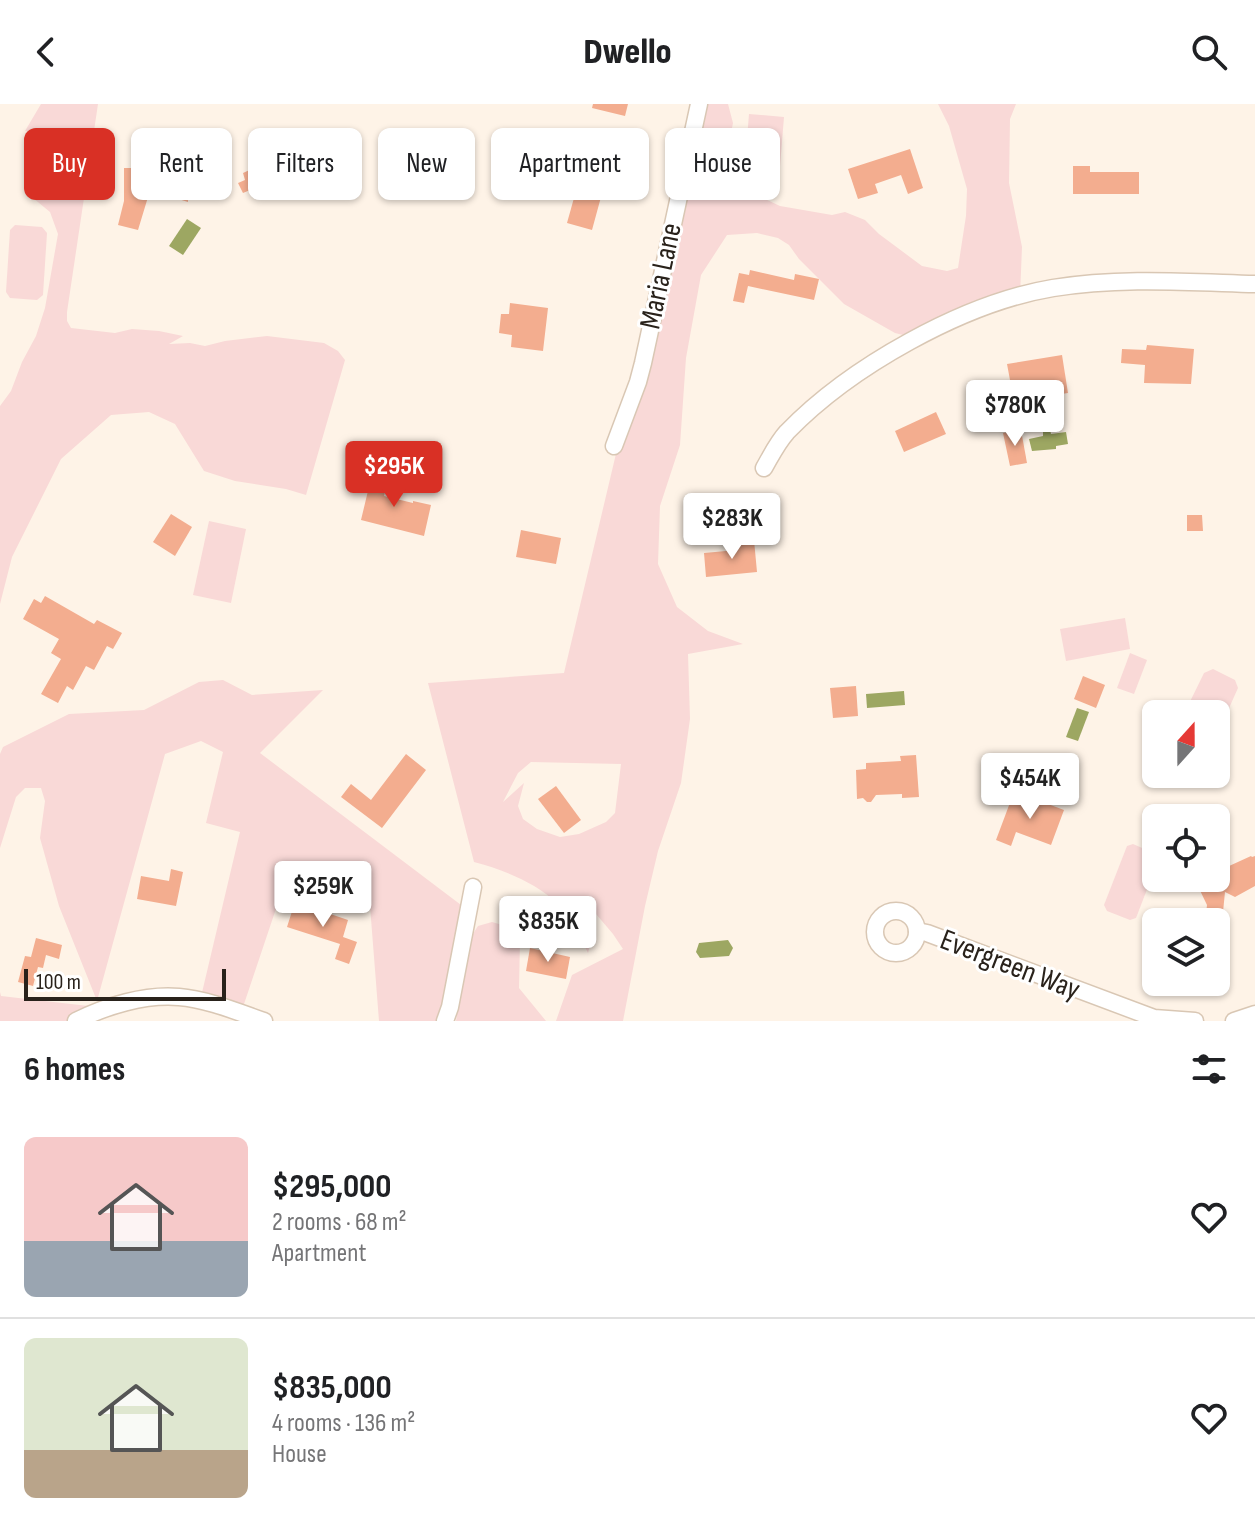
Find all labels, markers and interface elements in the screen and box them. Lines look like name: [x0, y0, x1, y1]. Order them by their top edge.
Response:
icon: back: [24, 30, 68, 74]
icon: search: [1187, 30, 1231, 74]
text: Dwello: [583, 31, 672, 74]
chip: Buy: [24, 128, 115, 200]
chip: Rent: [131, 128, 232, 200]
chip: Filters: [248, 128, 362, 200]
chip: New: [378, 128, 475, 200]
chip: Apartment: [491, 128, 649, 200]
chip: House: [665, 128, 780, 200]
street label: Maria Lane: [632, 220, 690, 332]
pin: $780K: [959, 380, 1071, 448]
text: $780K: [984, 390, 1046, 421]
pin: $295K: [338, 441, 450, 509]
text: $295K: [363, 451, 425, 482]
pin: $283K: [676, 493, 788, 561]
text: $283K: [701, 503, 763, 534]
north arrow: [1142, 700, 1230, 788]
map controls: [1142, 700, 1230, 996]
pin: $454K: [974, 753, 1086, 821]
text: $454K: [999, 763, 1061, 794]
button: locate: [1142, 804, 1230, 892]
pin: $259K: [267, 861, 379, 929]
text: $259K: [292, 871, 354, 902]
pin: $835K: [492, 896, 604, 964]
text: $835K: [517, 906, 579, 937]
button: layers: [1142, 908, 1230, 996]
street label: Evergreen Way: [935, 922, 1085, 1008]
scale bar: [24, 965, 226, 1001]
text: 100 m: [36, 969, 81, 996]
icon: filters: [1187, 1047, 1231, 1091]
text: 6 homes: [24, 1049, 125, 1090]
text: $295,000: [272, 1166, 391, 1207]
icon: home: [88, 1169, 184, 1265]
icon: heart: [1187, 1195, 1231, 1239]
text: 2 rooms · 68 m²: [272, 1207, 407, 1238]
text: Apartment: [272, 1238, 366, 1269]
text: $835,000: [272, 1367, 392, 1408]
icon: home: [88, 1370, 184, 1466]
icon: heart: [1187, 1396, 1231, 1440]
text: 4 rooms · 136 m²: [272, 1408, 415, 1439]
text: House: [272, 1439, 327, 1470]

